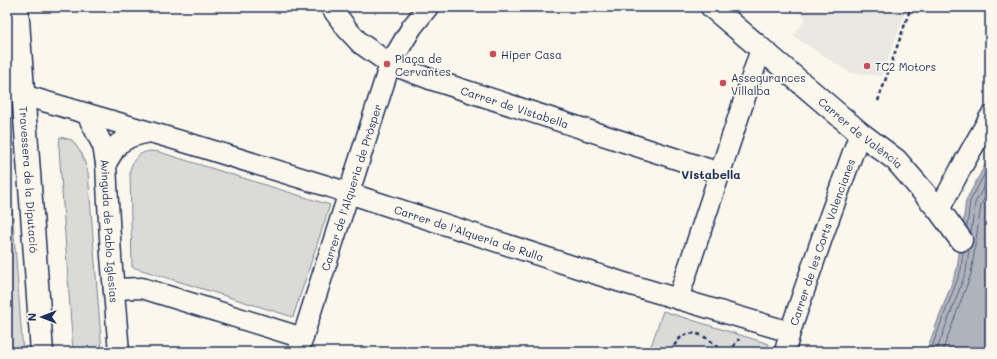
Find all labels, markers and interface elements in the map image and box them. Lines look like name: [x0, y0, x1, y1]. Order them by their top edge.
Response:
place label: Hiper Casa: [501, 47, 562, 62]
marker: Hiper Casa: [488, 49, 498, 59]
place label: Plaça de Cervantes: [395, 51, 451, 79]
marker: Plaça de Cervantes: [382, 59, 392, 69]
place label: TC2 Motors: [875, 59, 936, 74]
marker: TC2 Motors: [862, 61, 872, 71]
place label: Assegurances Villalba: [731, 70, 806, 98]
marker: Assegurances Villalba: [718, 78, 728, 88]
street label: Carrer de Vistabella: [459, 82, 571, 131]
street label: Carrer de València: [816, 94, 907, 171]
street label: Carrer de l'Alqueria de Pròsper: [317, 102, 384, 273]
street label: Travessera de la Diputació: [17, 106, 42, 254]
street label: Carrer de les Corts Valencianes: [785, 157, 858, 327]
street label: Avinguda de Pablo Iglesias: [98, 158, 122, 303]
district label: Vistabella: [681, 166, 741, 182]
street label: Carrer de l'Alqueria de Rulla: [393, 201, 546, 264]
north arrow: [22, 297, 62, 337]
text: N: [24, 313, 39, 321]

